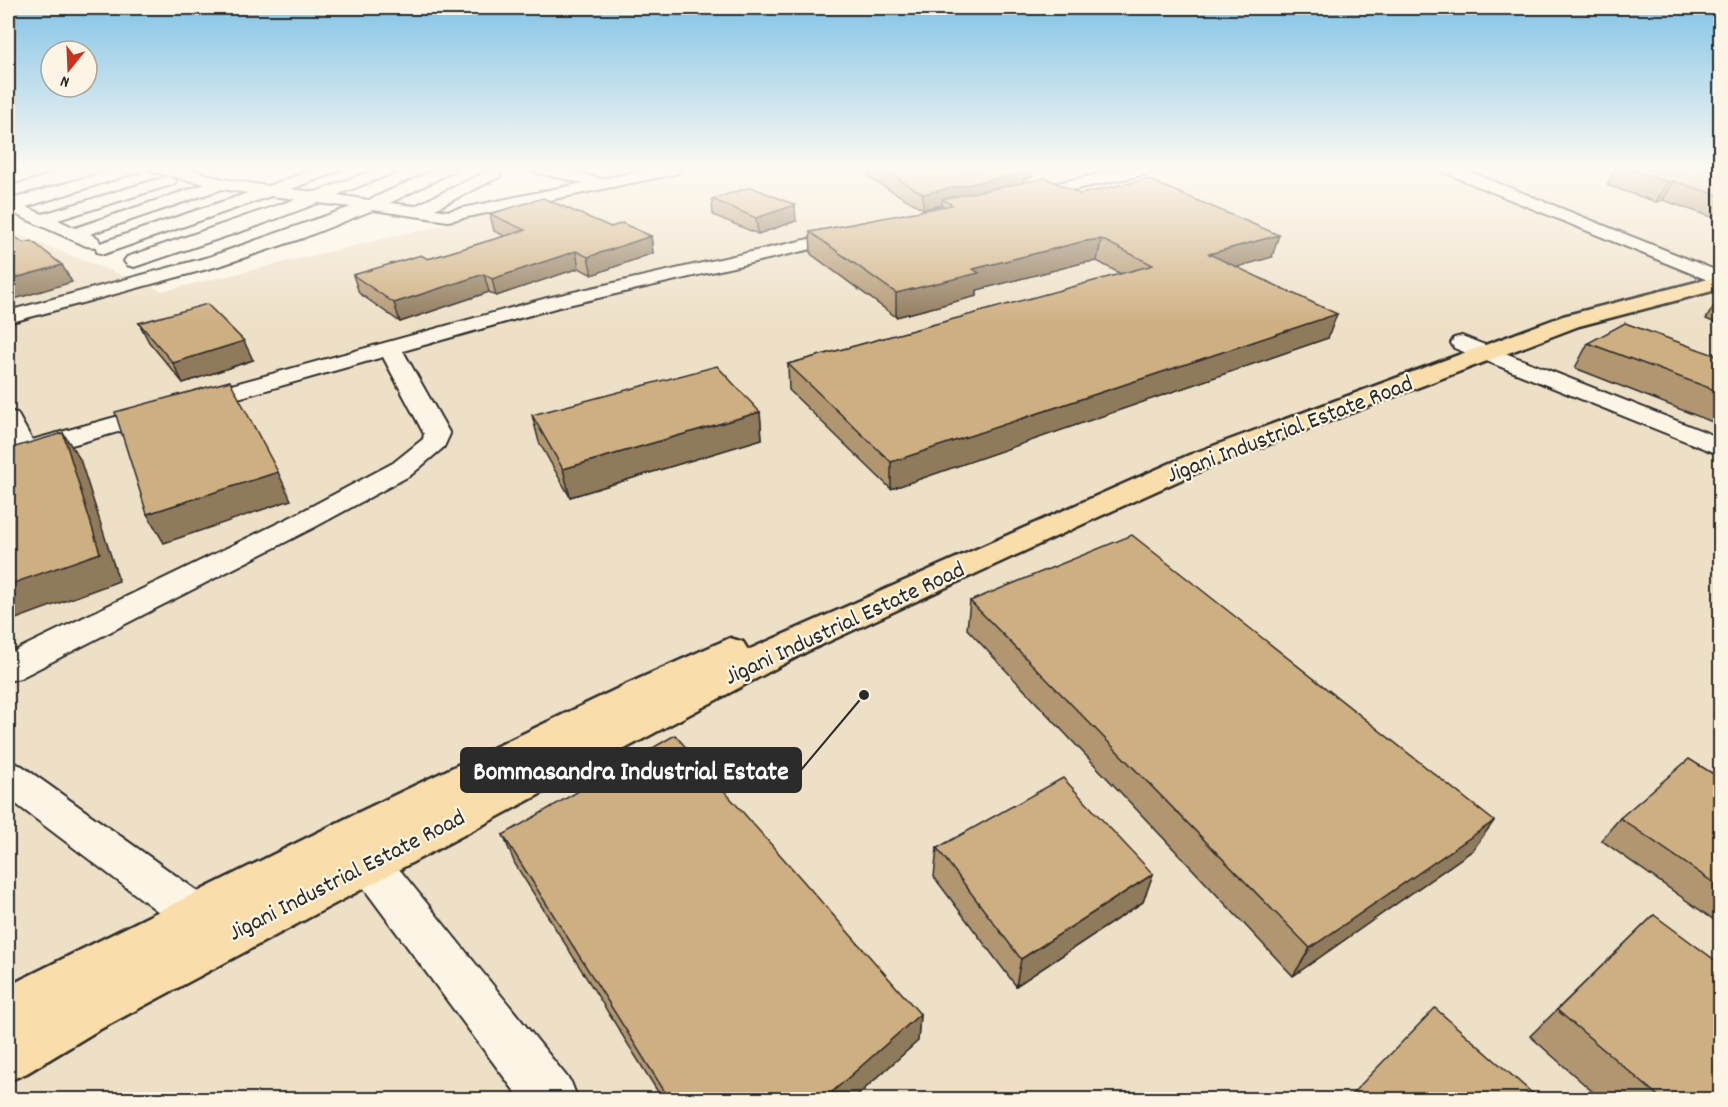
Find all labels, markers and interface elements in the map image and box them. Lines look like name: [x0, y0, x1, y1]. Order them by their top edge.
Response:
north arrow: [39, 39, 99, 99]
text: N: [58, 69, 72, 93]
street label: Jigani Industrial Estate Road: [1162, 368, 1418, 494]
street label: Jigani Industrial Estate Road: [720, 554, 971, 695]
callout: Bommasandra Industrial Estate: [461, 748, 801, 792]
text: Bommasandra Industrial Estate: [473, 755, 789, 792]
street label: Jigani Industrial Estate Road: [223, 802, 472, 951]

